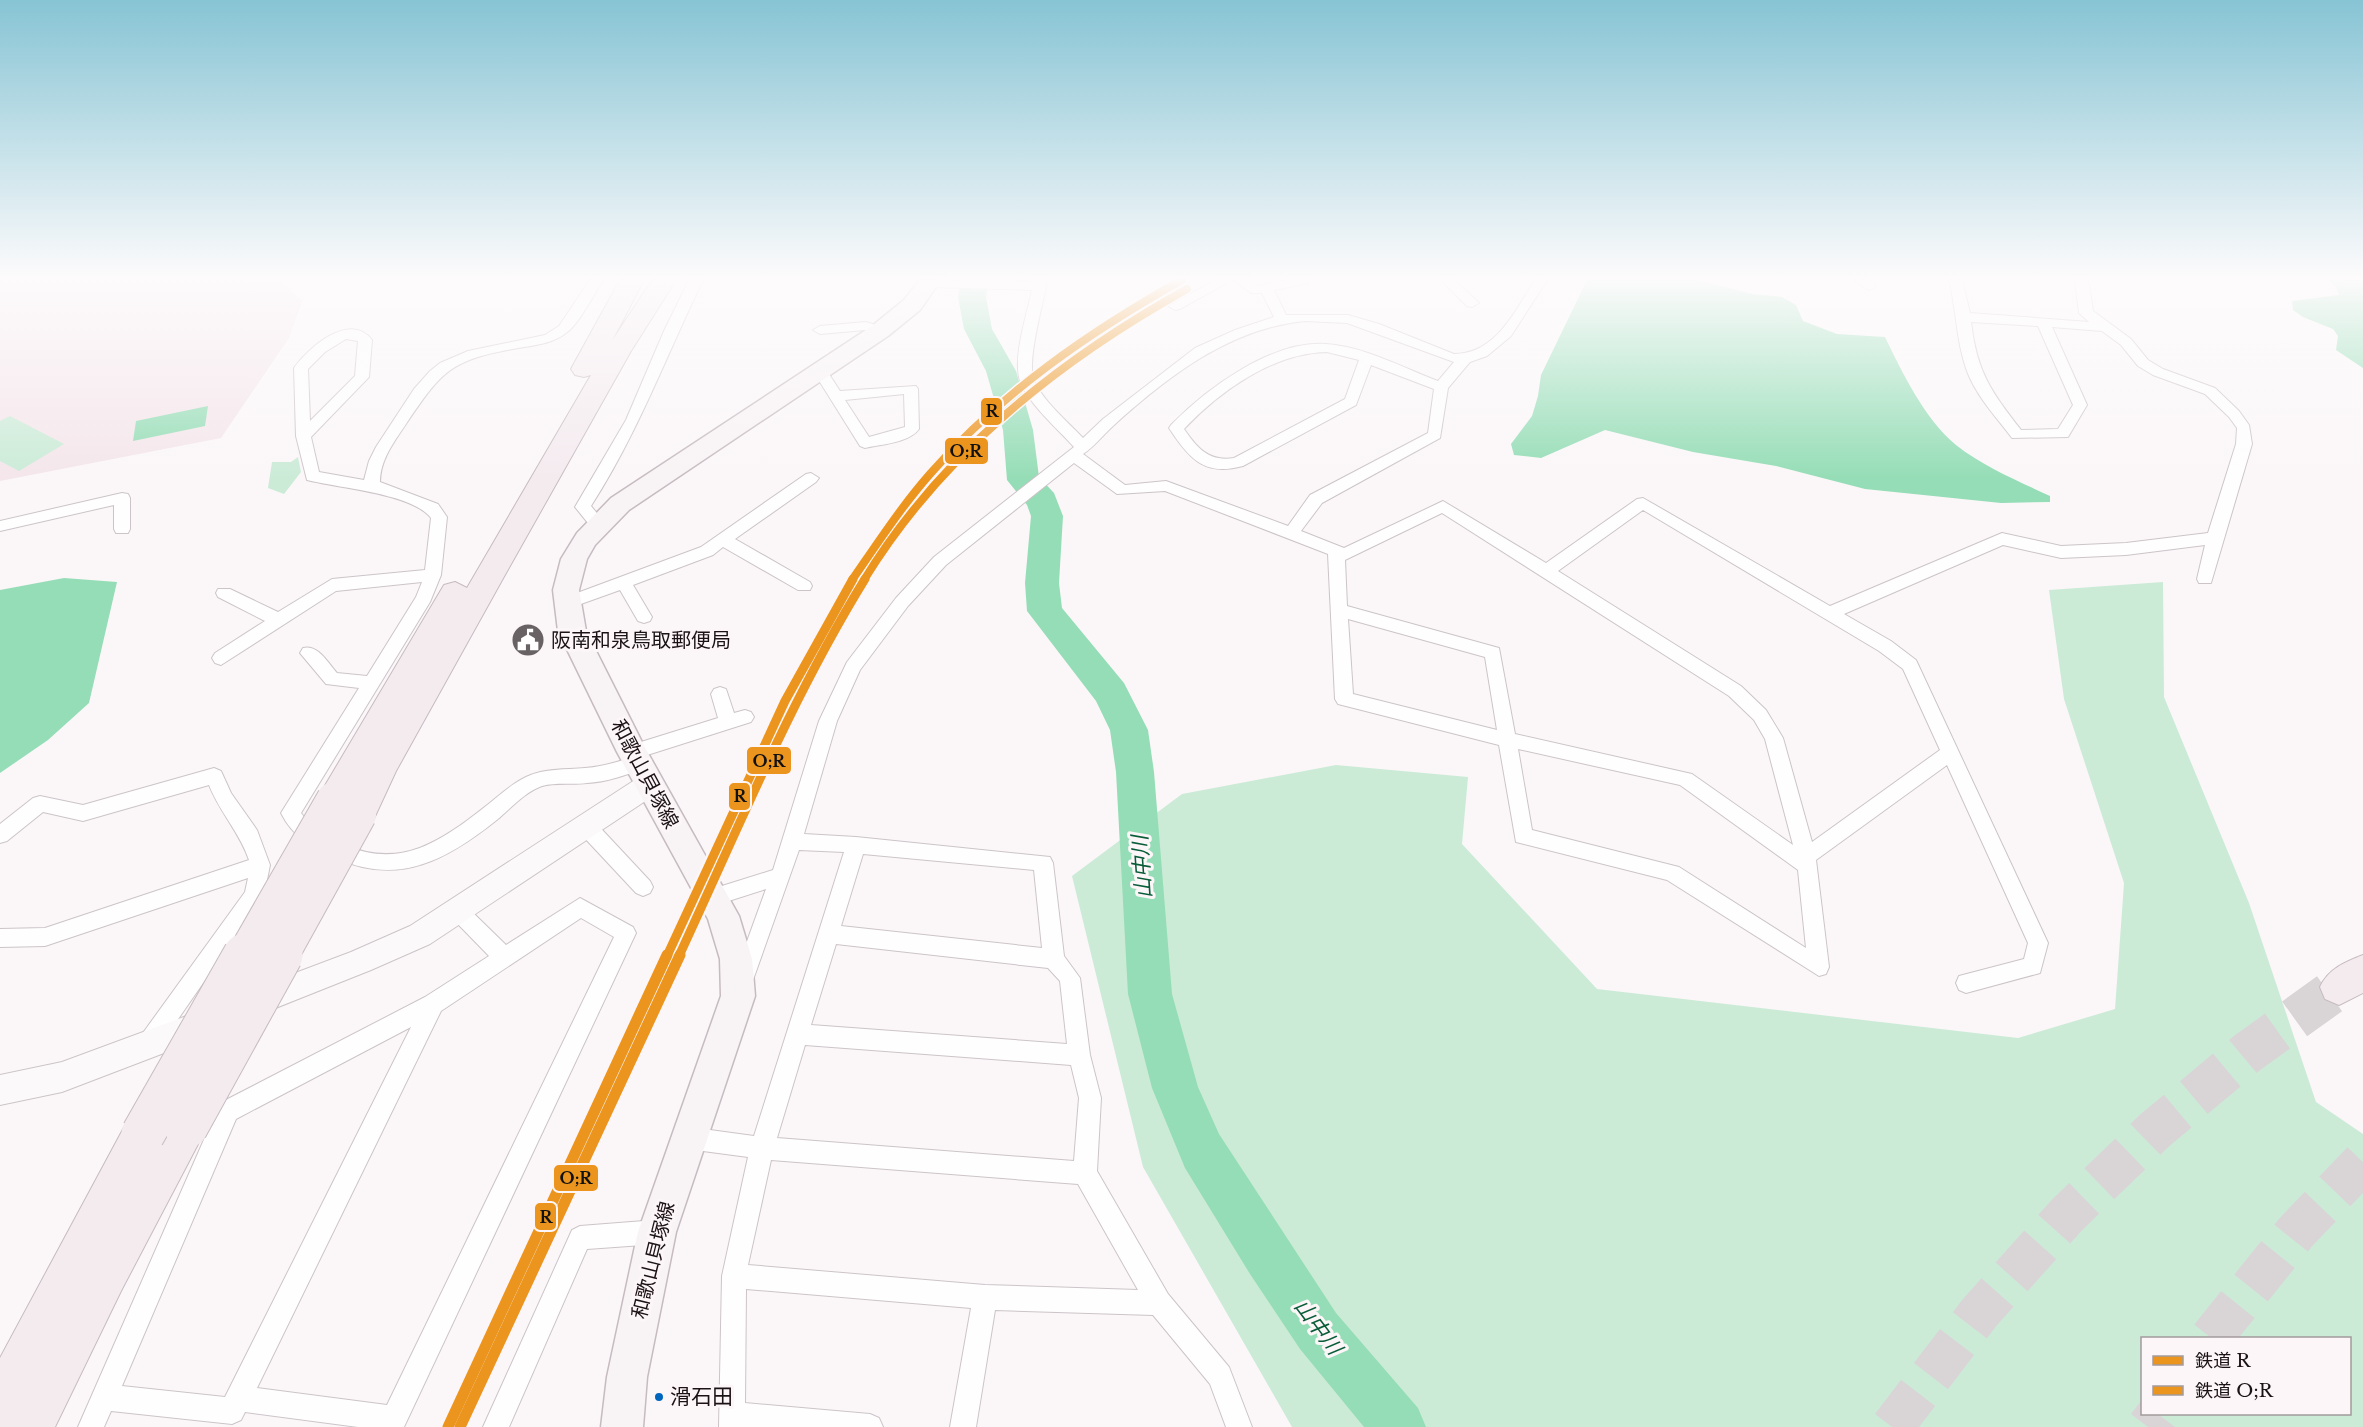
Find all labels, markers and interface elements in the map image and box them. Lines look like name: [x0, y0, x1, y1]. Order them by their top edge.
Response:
line badge: R: [980, 397, 1003, 426]
text: R: [985, 401, 999, 421]
line badge: O;R: [944, 437, 989, 465]
text: O;R: [950, 441, 983, 461]
public building icon: 阪南和泉鳥取郵便局: [510, 622, 546, 658]
place label: 阪南和泉鳥取郵便局: [551, 628, 731, 652]
street label: 和歌山貝塚線: [606, 715, 684, 833]
line badge: O;R: [746, 746, 792, 775]
text: O;R: [753, 751, 786, 771]
line badge: R: [728, 782, 751, 811]
text: R: [733, 786, 747, 806]
water label: 山中川: [1127, 833, 1157, 899]
line badge: O;R: [553, 1164, 599, 1192]
text: O;R: [560, 1168, 593, 1188]
street label: 和歌山貝塚線: [627, 1199, 679, 1321]
line badge: R: [534, 1202, 557, 1231]
text: R: [539, 1207, 553, 1227]
water label: 山中川: [1289, 1294, 1349, 1362]
legend: [2141, 1337, 2351, 1415]
text: 鉄道 R: [2195, 1350, 2251, 1372]
text: 鉄道 O;R: [2195, 1380, 2274, 1402]
place label: 滑石田: [670, 1384, 733, 1410]
marker: 滑石田: [653, 1391, 665, 1403]

